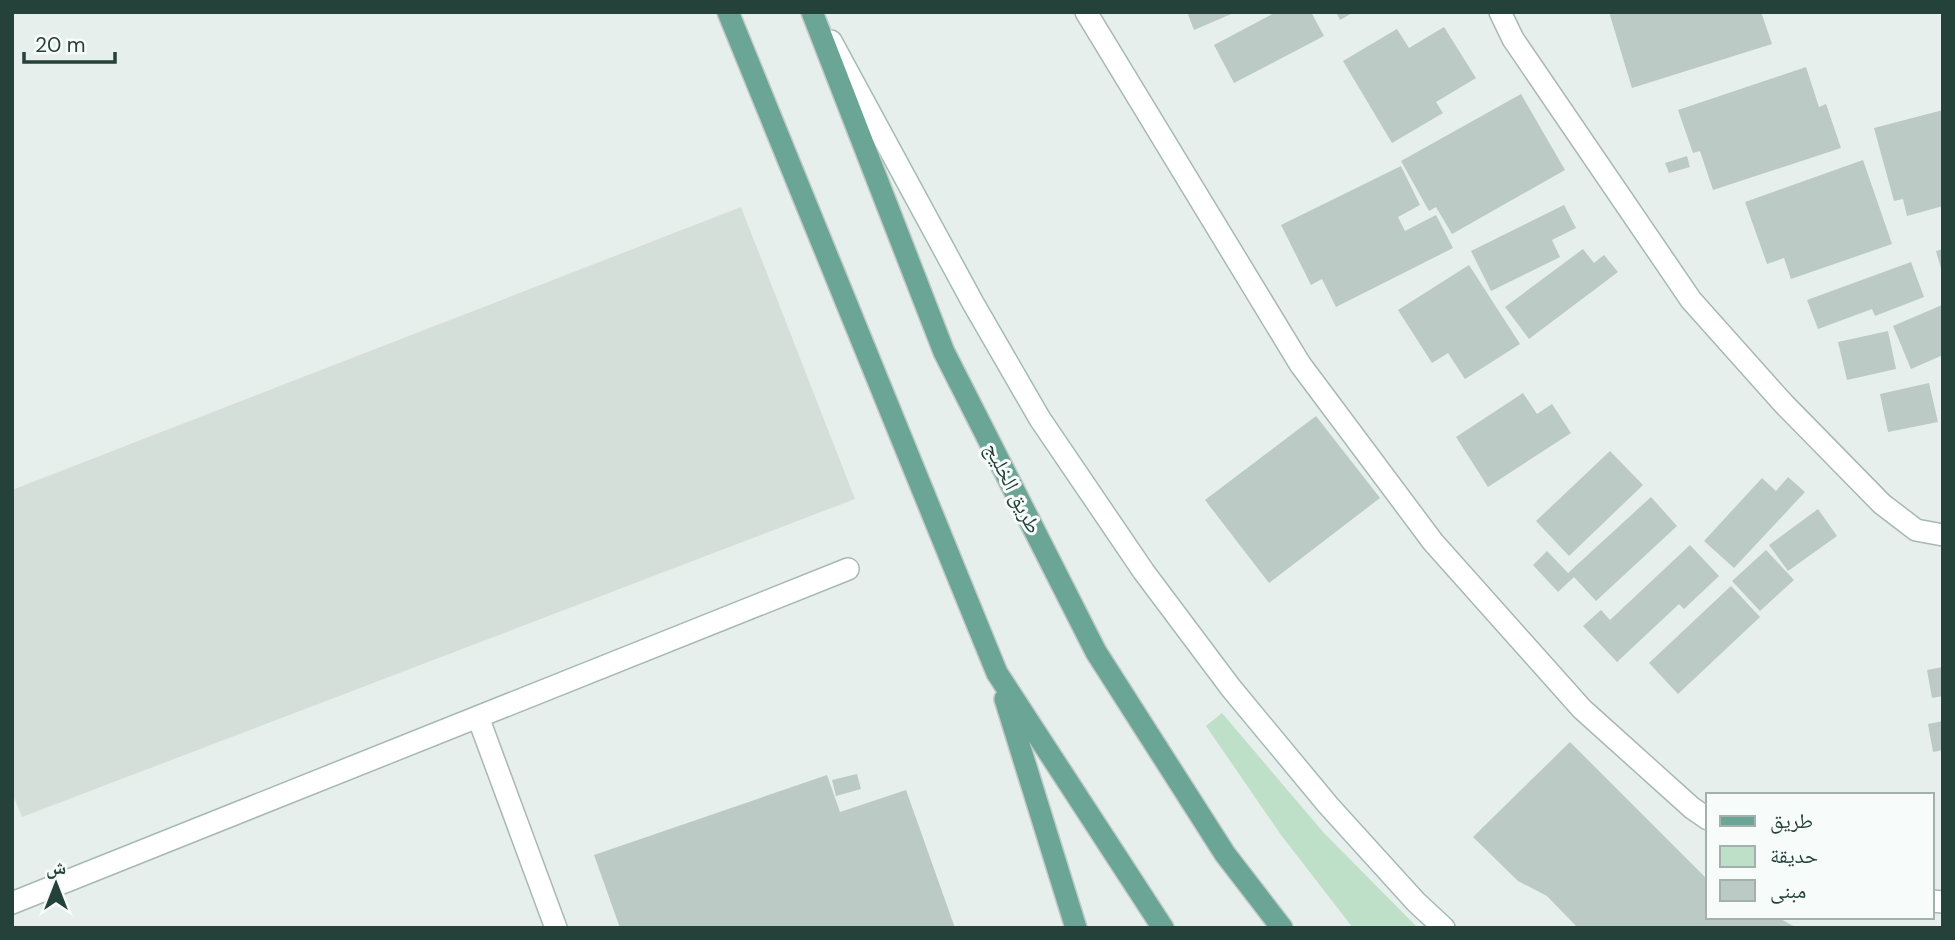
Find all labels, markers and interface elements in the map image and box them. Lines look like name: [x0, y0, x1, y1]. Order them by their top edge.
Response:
scale bar: [24, 21, 116, 65]
text: 20 m: [35, 31, 86, 59]
street label: طريق الخليج: [978, 438, 1048, 538]
legend: [1706, 793, 1934, 919]
text: طريق: [1770, 807, 1813, 835]
text: حديقة: [1770, 842, 1818, 870]
north arrow: [21, 849, 91, 919]
text: ش: [46, 855, 66, 880]
text: مبنى: [1770, 877, 1806, 905]

